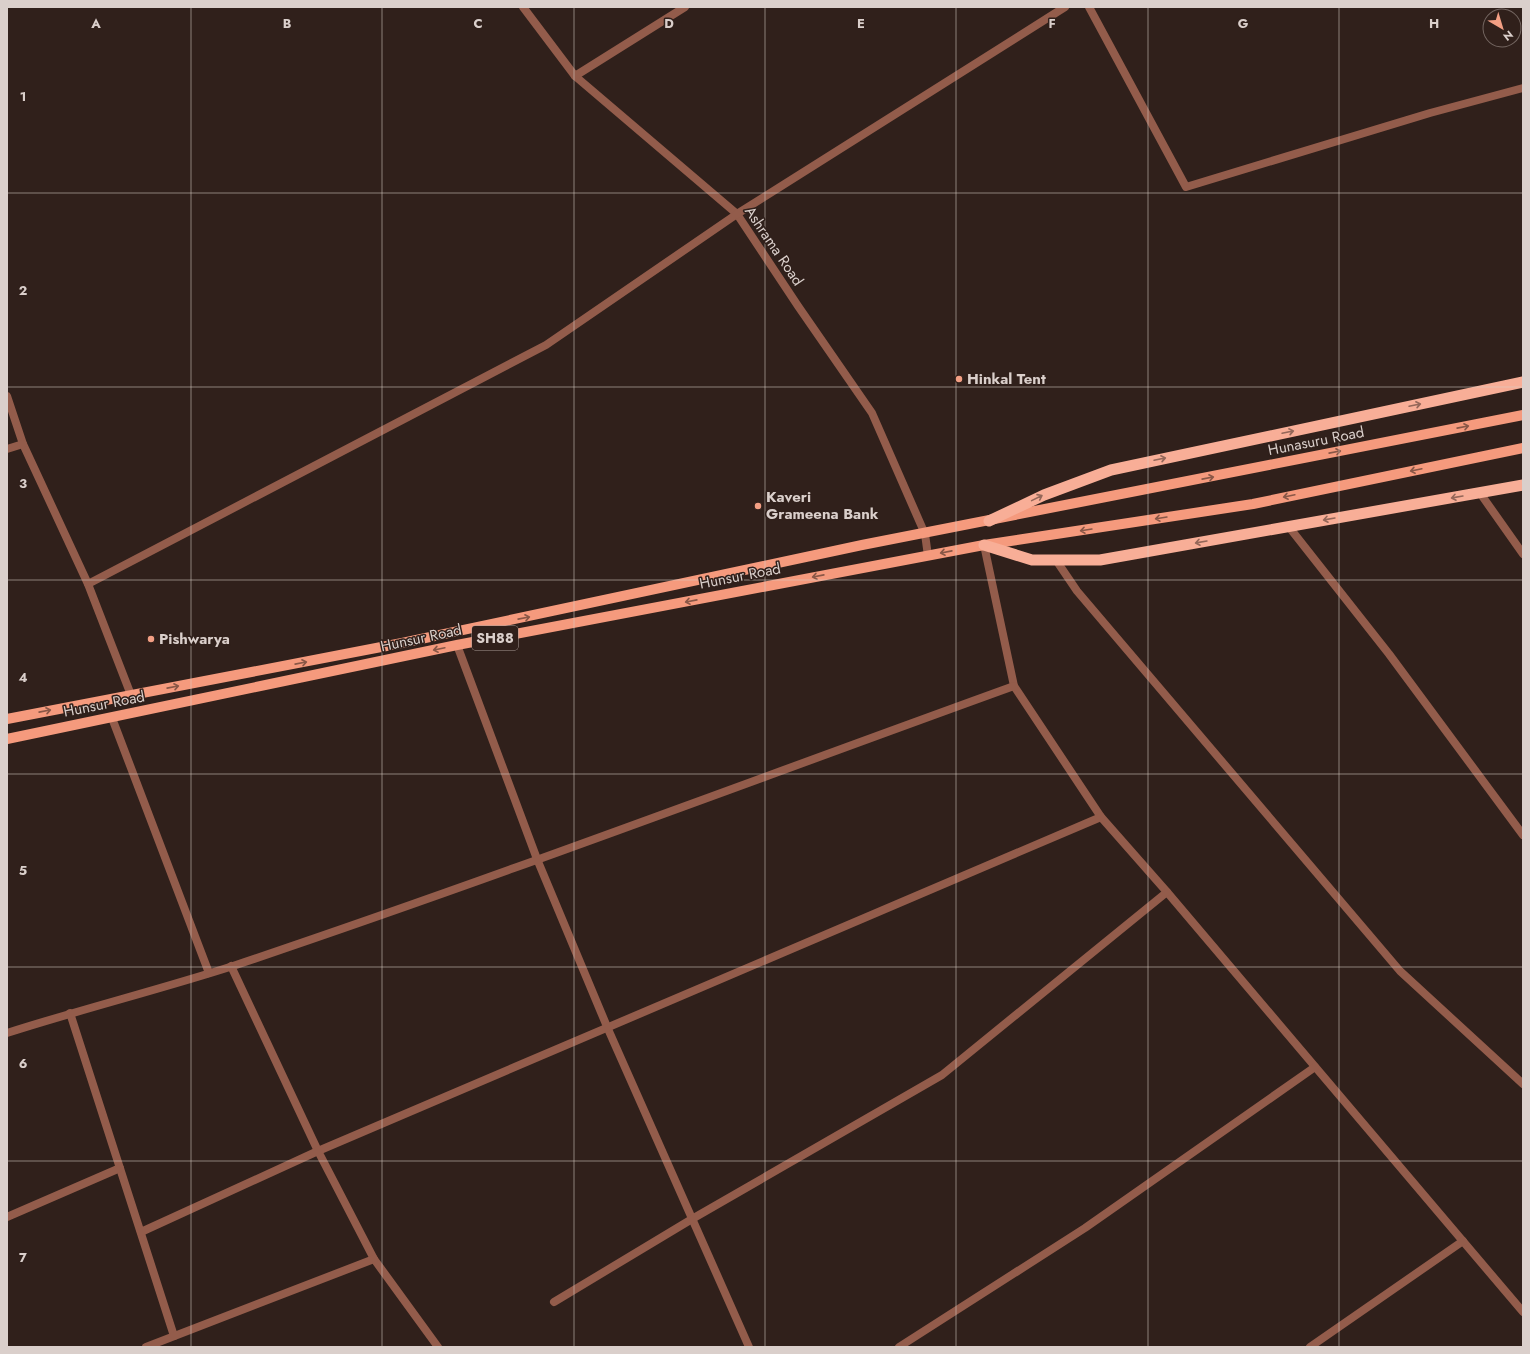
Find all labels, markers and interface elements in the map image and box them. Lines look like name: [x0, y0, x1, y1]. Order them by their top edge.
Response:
north arrow: [1482, 8, 1522, 48]
text: A: [90, 14, 101, 33]
text: B: [283, 14, 292, 33]
text: C: [473, 14, 483, 33]
text: D: [664, 14, 674, 33]
text: E: [857, 14, 865, 33]
text: F: [1048, 14, 1056, 33]
text: G: [1238, 14, 1249, 33]
text: H: [1429, 14, 1439, 33]
text: N: [1500, 27, 1517, 45]
text: 1: [20, 87, 26, 106]
street label: Ashrama Road: [739, 202, 809, 290]
text: 2: [19, 281, 27, 300]
place label: Hinkal Tent: [967, 368, 1046, 390]
marker: Hinkal Tent: [954, 374, 964, 384]
one-way arrow: [1408, 400, 1421, 408]
street label: Hunasuru Road: [1266, 421, 1366, 461]
one-way arrow: [1456, 422, 1469, 430]
one-way arrow: [1281, 428, 1294, 436]
one-way arrow: [1329, 448, 1342, 456]
one-way arrow: [1154, 455, 1167, 463]
one-way arrow: [1410, 466, 1423, 474]
one-way arrow: [1201, 473, 1214, 481]
text: 3: [19, 474, 27, 493]
place label: Kaveri Grameena Bank: [766, 486, 879, 525]
one-way arrow: [1283, 493, 1296, 501]
one-way arrow: [1451, 493, 1464, 501]
one-way arrow: [1031, 494, 1043, 501]
marker: Kaveri Grameena Bank: [753, 501, 763, 511]
one-way arrow: [1155, 514, 1168, 522]
one-way arrow: [1323, 516, 1336, 524]
one-way arrow: [1080, 526, 1093, 534]
one-way arrow: [1195, 538, 1208, 546]
one-way arrow: [940, 548, 953, 556]
street label: Hunsur Road: [697, 557, 783, 595]
one-way arrow: [812, 573, 825, 581]
one-way arrow: [685, 597, 698, 605]
one-way arrow: [517, 614, 530, 622]
street label: Hunsur Road: [378, 619, 464, 657]
road number: SH88: [472, 626, 518, 650]
place label: Pishwarya: [159, 628, 230, 650]
marker: Pishwarya: [146, 634, 156, 644]
one-way arrow: [433, 646, 446, 654]
one-way arrow: [294, 658, 307, 666]
text: 4: [18, 668, 28, 687]
one-way arrow: [166, 683, 179, 691]
street label: Hunsur Road: [61, 685, 147, 723]
one-way arrow: [38, 707, 51, 715]
text: 5: [19, 861, 27, 880]
text: 6: [19, 1054, 28, 1073]
text: 7: [19, 1248, 27, 1267]

